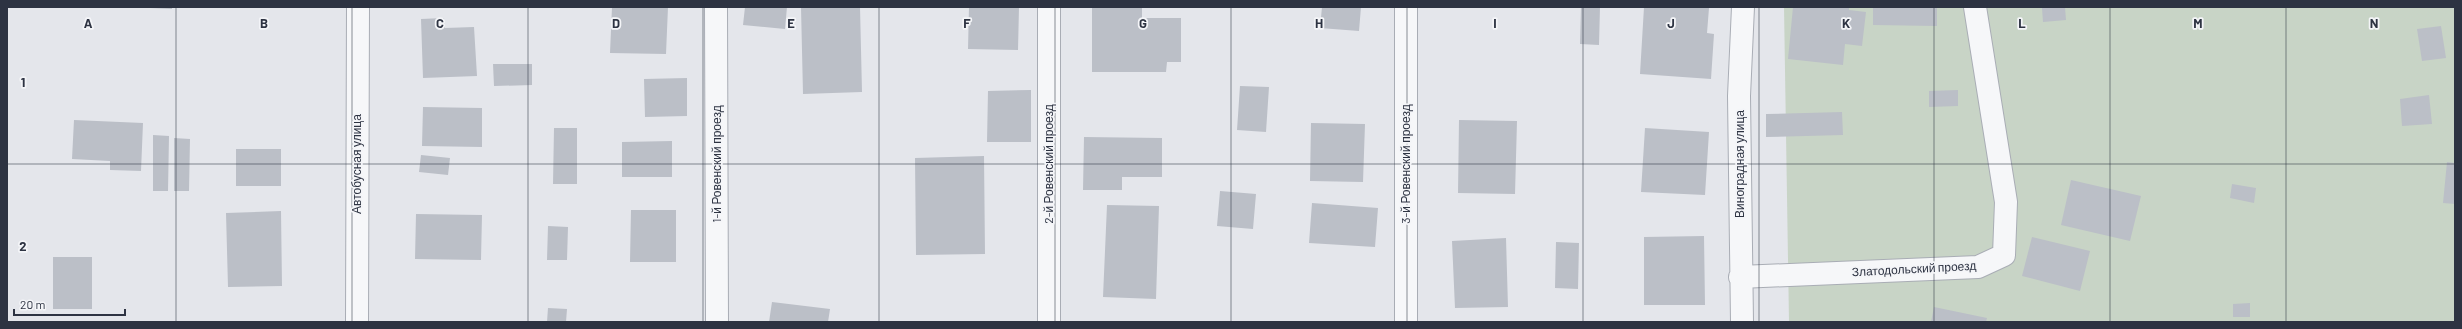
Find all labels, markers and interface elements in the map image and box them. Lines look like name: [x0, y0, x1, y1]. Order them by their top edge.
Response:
text: A: [84, 15, 93, 31]
text: B: [260, 15, 268, 31]
text: C: [436, 15, 444, 31]
text: D: [612, 15, 620, 31]
text: E: [787, 15, 795, 31]
text: F: [963, 15, 971, 31]
text: G: [1139, 15, 1147, 31]
text: H: [1315, 15, 1323, 31]
text: I: [1493, 15, 1497, 31]
text: J: [1667, 15, 1675, 31]
text: K: [1842, 15, 1850, 31]
text: L: [2018, 15, 2026, 31]
text: M: [2193, 15, 2203, 31]
text: N: [2370, 15, 2378, 31]
text: 1: [21, 74, 25, 90]
street label: 2-й Ровенский проезд: [1041, 104, 1056, 224]
street label: 3-й Ровенский проезд: [1398, 104, 1413, 224]
street label: 1-й Ровенский проезд: [709, 105, 724, 223]
street label: Виноградная улица: [1732, 110, 1747, 218]
street label: Автобусная улица: [349, 114, 364, 214]
text: 2: [19, 238, 27, 254]
street label: Златодольский проезд: [1851, 258, 1977, 279]
scale bar: [14, 291, 125, 317]
text: 20 m: [20, 297, 46, 311]

